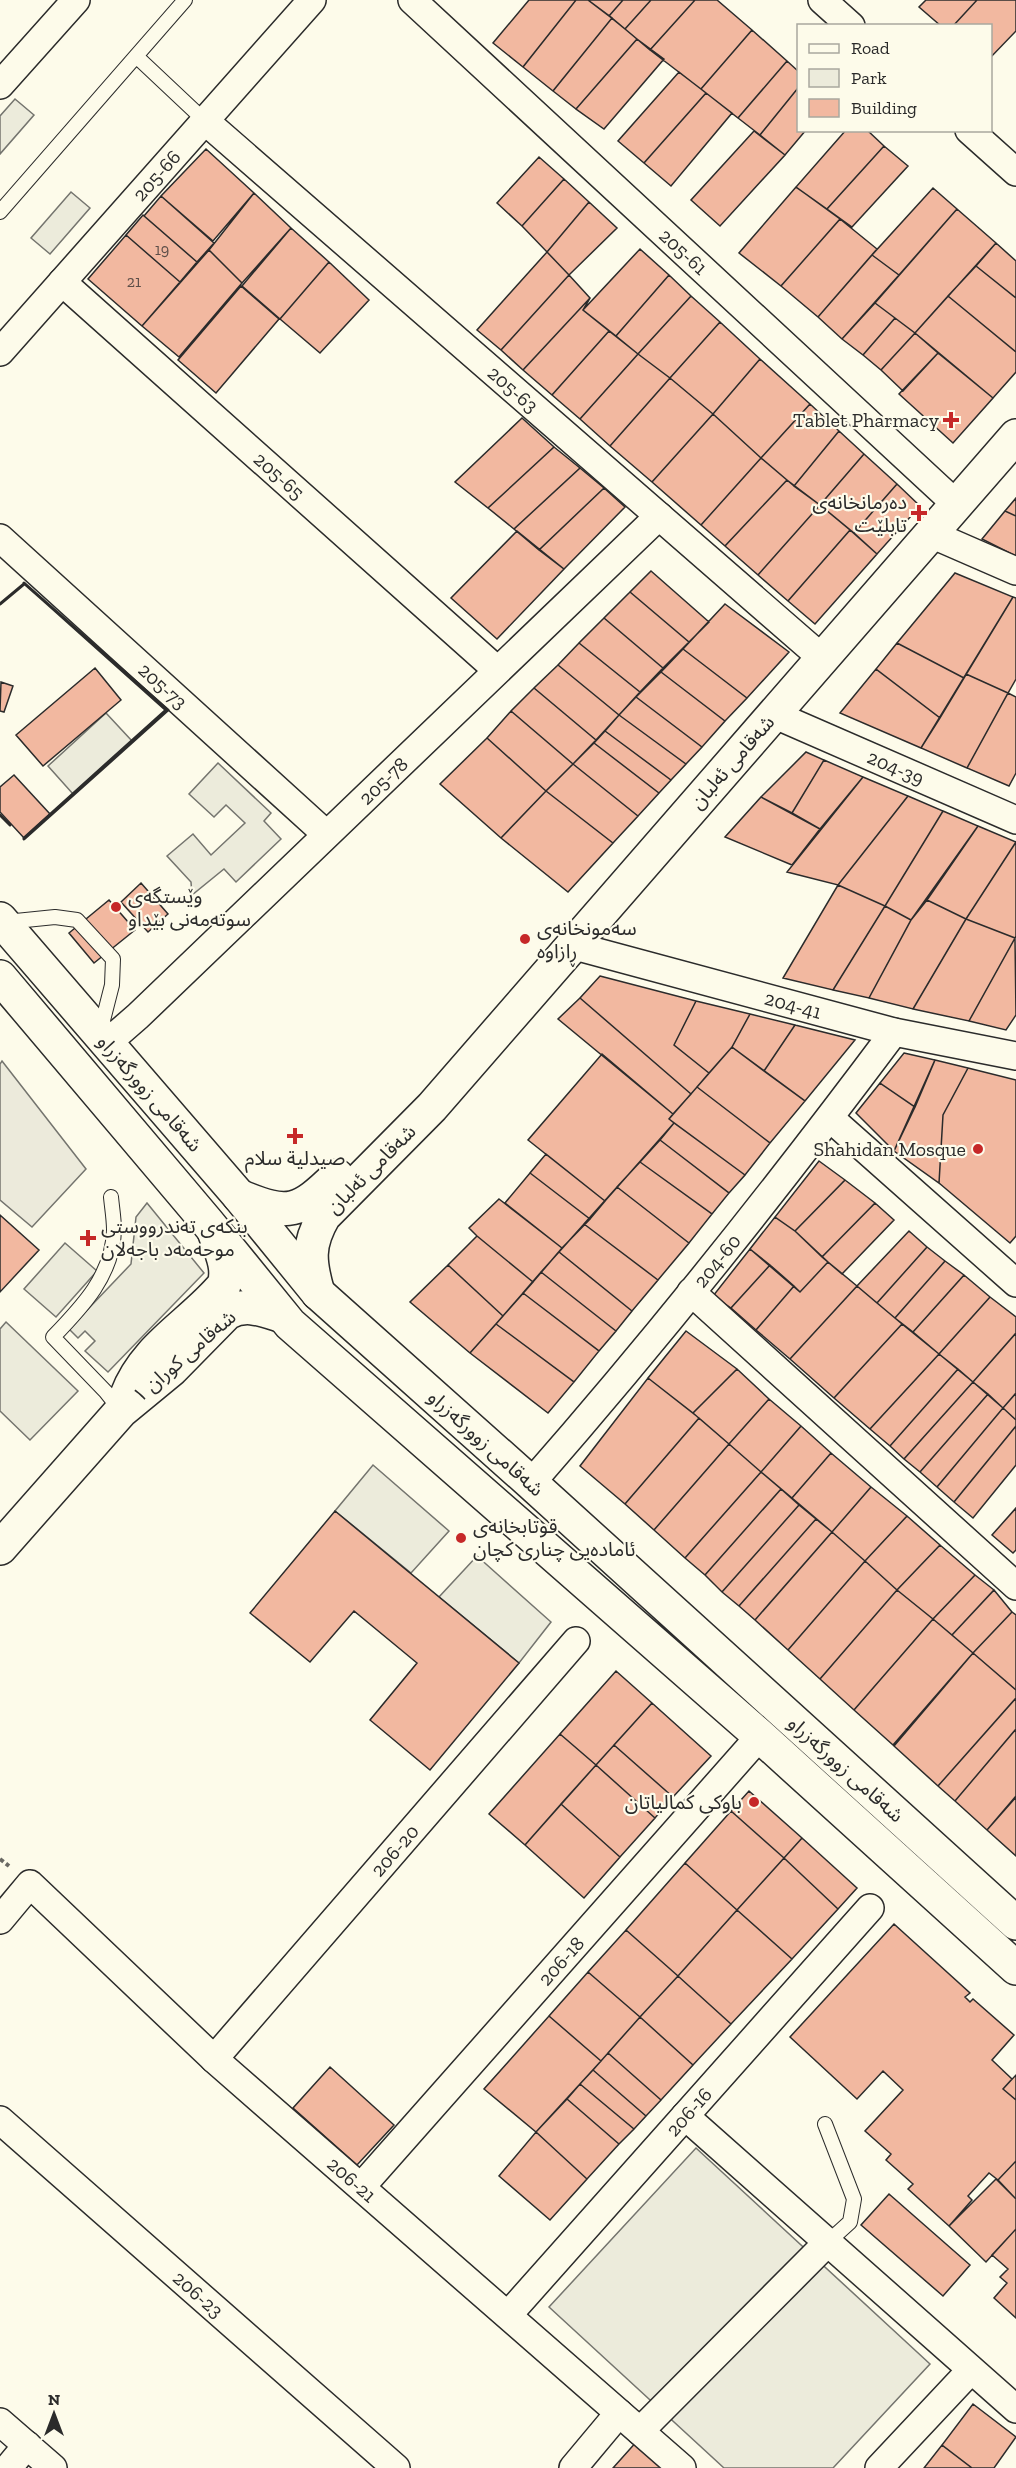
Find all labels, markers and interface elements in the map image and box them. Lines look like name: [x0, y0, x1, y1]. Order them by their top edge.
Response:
legend: [797, 24, 992, 132]
text: Road: [851, 37, 890, 59]
text: Park: [851, 67, 887, 89]
text: Building: [851, 97, 917, 119]
street label: 205-66: [128, 145, 185, 206]
street label: 205-61: [654, 223, 713, 280]
house number: 19: [155, 240, 169, 259]
house number: 21: [127, 272, 141, 291]
street label: 205-63: [483, 361, 543, 418]
place label: Tablet Pharmacy: [793, 408, 940, 432]
marker: Tablet Pharmacy: [944, 413, 958, 427]
street label: 205-65: [249, 447, 309, 505]
place label: دەرمانخانەی تابلێت: [812, 490, 907, 537]
marker: دەرمانخانەی تابلێت: [912, 506, 926, 520]
street label: 205-73: [134, 658, 192, 714]
street label: شەقامی ئەلبان: [685, 710, 779, 814]
street label: 204-39: [864, 745, 928, 790]
street label: 205-78: [354, 752, 413, 810]
place label: وێستگەی سوتەمەنی بێداو: [128, 884, 251, 931]
marker: وێستگەی سوتەمەنی بێداو: [109, 900, 123, 914]
place label: سەمونخانەی ڕازاوە: [537, 916, 637, 968]
marker: سەمونخانەی ڕازاوە: [518, 932, 532, 946]
street label: 204-41: [762, 986, 824, 1024]
street label: شەقامی زوورگەزراو: [93, 1029, 207, 1157]
street label: شەقامی ئەلبان: [321, 1119, 421, 1219]
marker: صیدلیة سلام: [288, 1129, 302, 1143]
place label: Shahidan Mosque: [814, 1137, 966, 1161]
marker: Shahidan Mosque: [971, 1142, 985, 1156]
place label: صیدلیة سلام: [245, 1146, 345, 1173]
place label: بنکەی تەندرووستی موحەمەد باجەلان: [101, 1214, 248, 1261]
marker: بنکەی تەندرووستی موحەمەد باجەلان: [79, 1229, 97, 1247]
street label: 204-60: [689, 1229, 746, 1292]
street label: شەقامی کوران ١: [127, 1305, 241, 1407]
street label: شەقامی زوورگەزراو: [423, 1385, 549, 1501]
place label: قوتابخانەی ئامادەیی چناری کچان: [473, 1514, 635, 1562]
marker: قوتابخانەی ئامادەیی چناری کچان: [454, 1531, 468, 1545]
street label: شەقامی زوورگەزراو: [783, 1711, 909, 1827]
place label: باوکی کمالیاتان: [625, 1790, 742, 1814]
marker: باوکی کمالیاتان: [747, 1795, 761, 1809]
street label: 206-20: [366, 1819, 424, 1881]
street label: 206-18: [533, 1931, 589, 1990]
street label: 206-16: [661, 2082, 717, 2141]
street label: 206-21: [323, 2152, 382, 2208]
street label: 206-23: [168, 2266, 228, 2323]
north arrow: [24, 2384, 84, 2444]
text: N: [48, 2390, 60, 2409]

